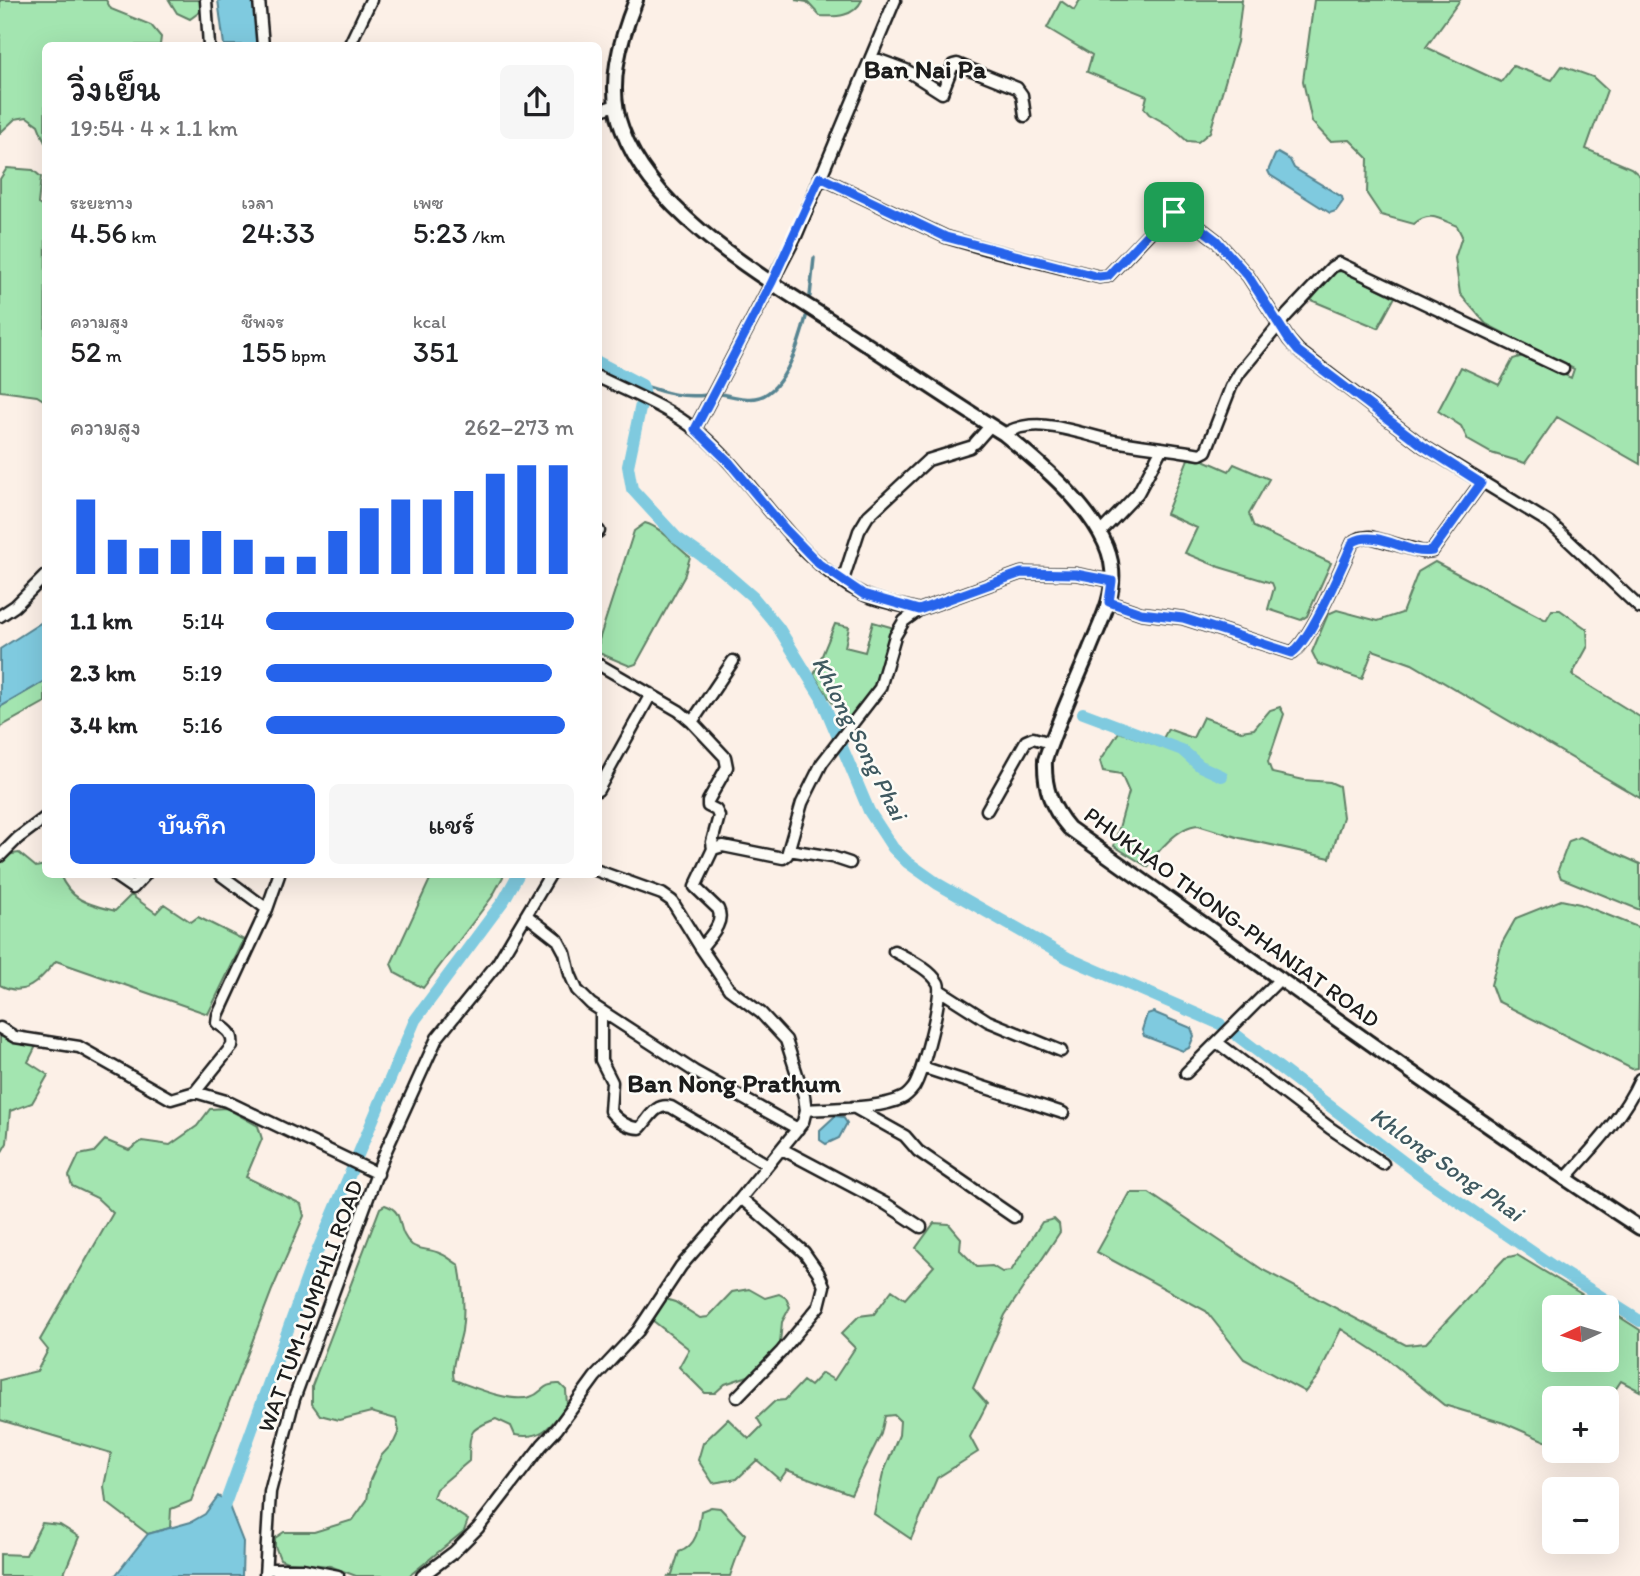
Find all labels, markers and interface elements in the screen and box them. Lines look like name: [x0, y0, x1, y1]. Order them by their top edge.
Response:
district label: Ban Nai Pa: [864, 53, 987, 85]
text: วิ่งเย็น: [70, 65, 161, 111]
button: share: [500, 65, 574, 139]
text: 19:54 · 4 × 1.1 km: [70, 114, 238, 142]
pin: [1144, 182, 1204, 242]
text: ระยะทาง: [70, 191, 133, 214]
text: เวลา: [241, 191, 274, 214]
text: เพซ: [413, 191, 443, 214]
icon: arrive: [1155, 193, 1193, 231]
text: 4.56: [70, 214, 127, 251]
text: 24:33: [241, 214, 315, 251]
text: 5:23: [413, 214, 468, 251]
text: km: [127, 225, 156, 248]
text: /km: [468, 225, 505, 248]
text: ความสูง: [70, 310, 128, 333]
text: ชีพจร: [241, 310, 284, 333]
text: kcal: [413, 310, 446, 333]
text: 52: [70, 333, 102, 370]
text: 155: [241, 333, 287, 370]
text: 351: [413, 333, 459, 370]
text: m: [102, 344, 122, 367]
text: bpm: [287, 344, 326, 367]
text: ความสูง: [70, 413, 141, 441]
text: 262–273 m: [464, 413, 574, 441]
text: 1.1 km: [70, 607, 133, 635]
text: 5:14: [182, 607, 224, 635]
water label: Khlong Song Phai: [806, 651, 915, 827]
text: 2.3 km: [70, 659, 136, 687]
text: 5:19: [182, 659, 222, 687]
text: 3.4 km: [70, 711, 138, 739]
text: 5:16: [182, 711, 223, 739]
button: บันทึก: [70, 784, 315, 864]
button: แชร์: [329, 784, 574, 864]
street label: PHUKHAO THONG-PHANIAT ROAD: [1079, 800, 1385, 1034]
district label: Ban Nong Prathum: [627, 1067, 841, 1099]
water label: Khlong Song Phai: [1365, 1100, 1531, 1229]
street label: WAT TUM-LUMPHLI ROAD: [251, 1176, 369, 1436]
north arrow: [1542, 1295, 1619, 1372]
map controls: [1542, 1295, 1619, 1554]
button: +: [1542, 1386, 1619, 1463]
button: −: [1542, 1477, 1619, 1554]

